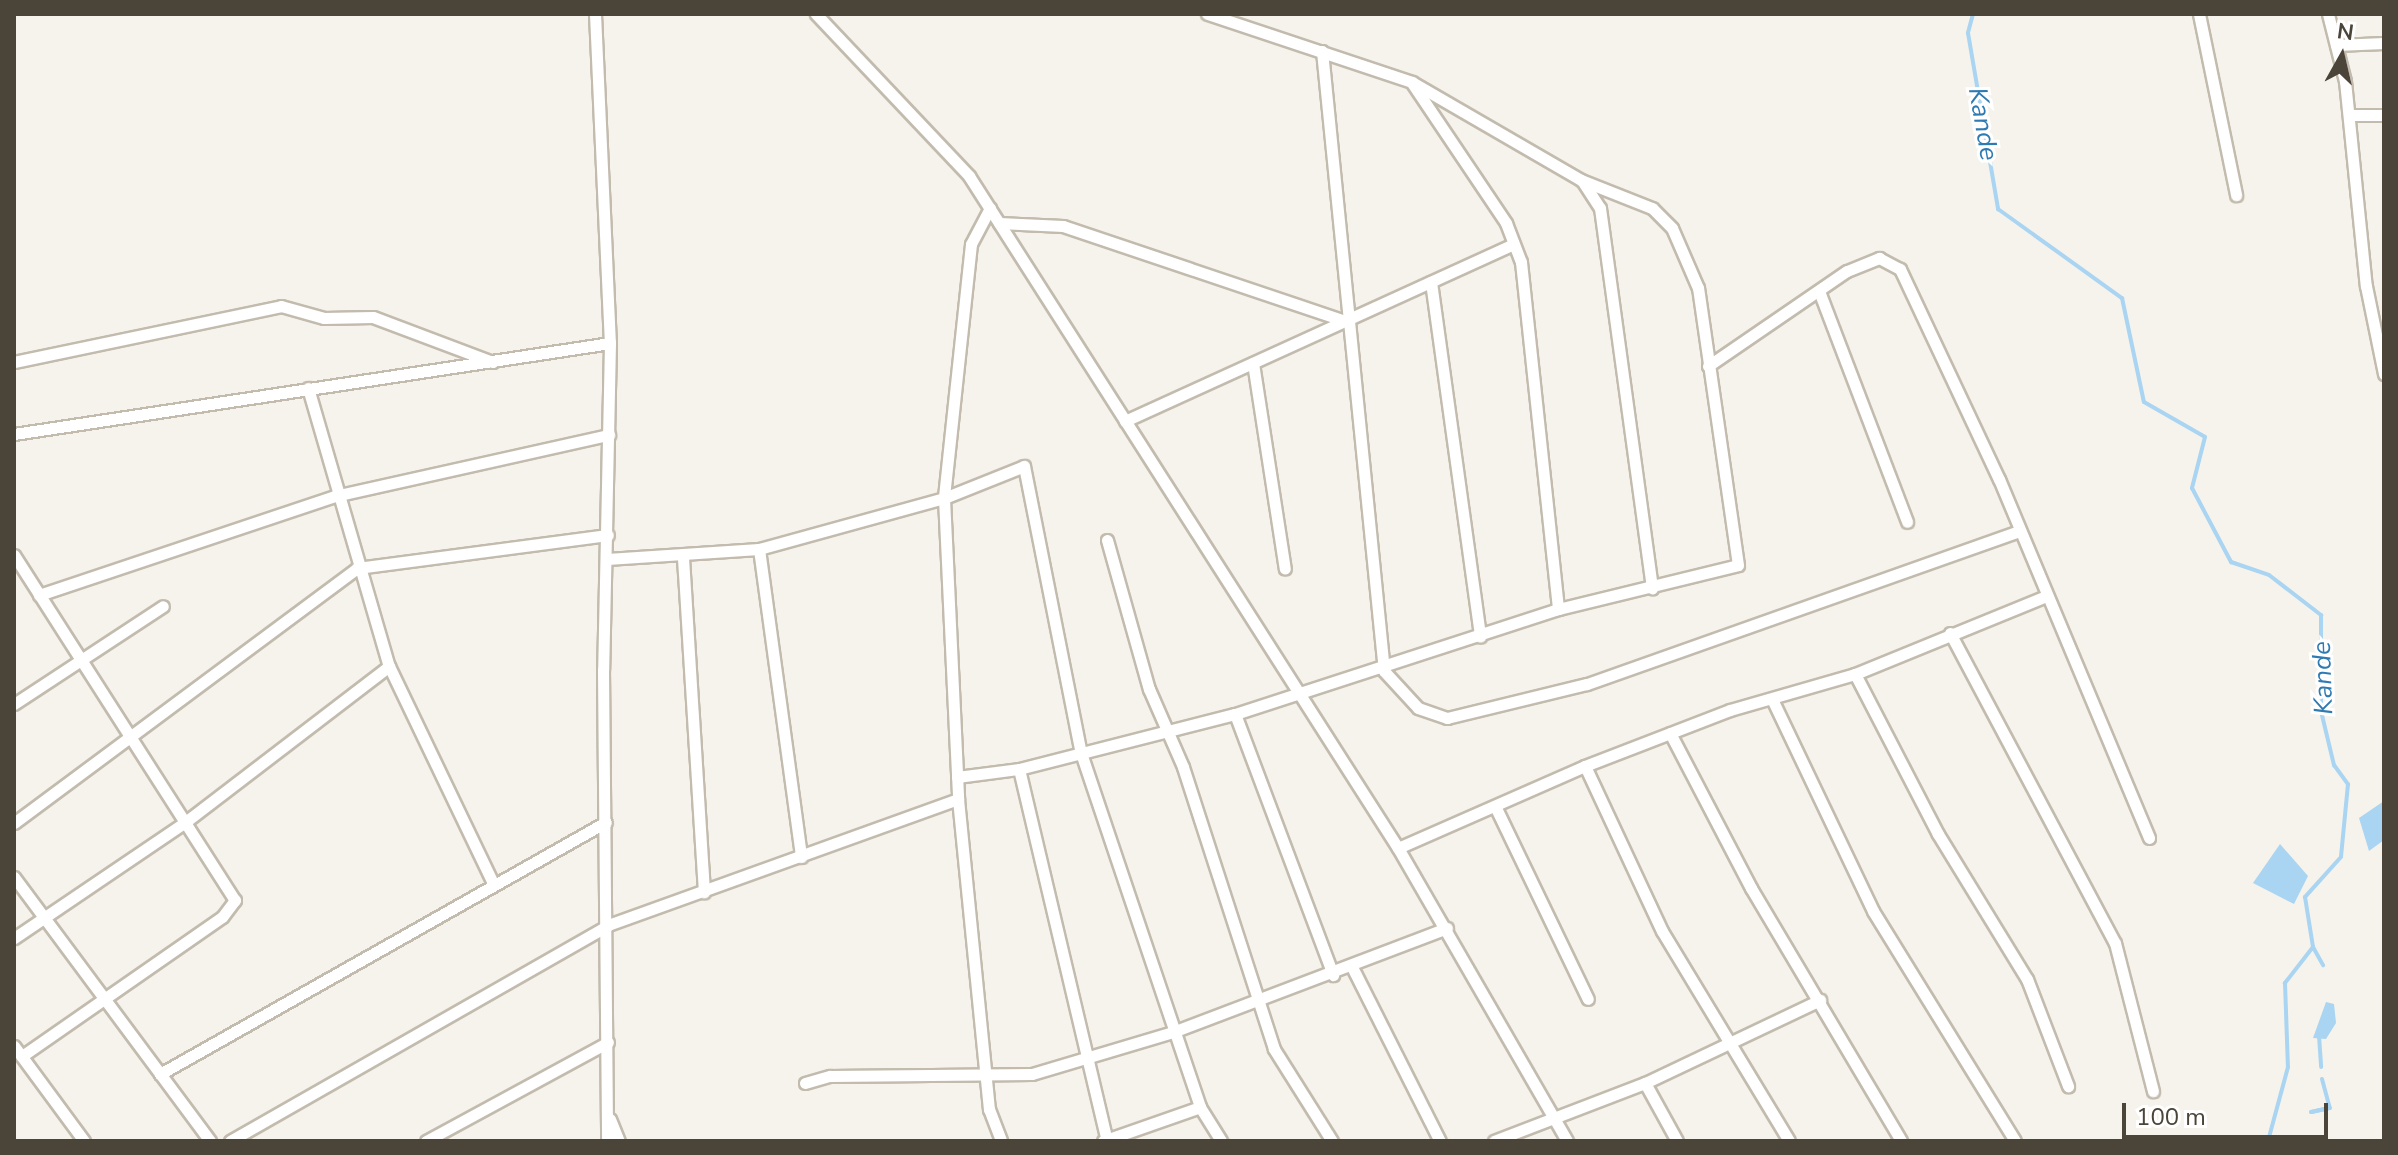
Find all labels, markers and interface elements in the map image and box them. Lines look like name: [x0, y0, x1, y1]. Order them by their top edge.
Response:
north arrow: [2302, 16, 2382, 96]
text: N: [2335, 16, 2356, 48]
water label: Kande: [1961, 85, 2005, 163]
water label: Kande: [2306, 641, 2340, 715]
scale bar: [2126, 1087, 2332, 1137]
text: 100 m: [2136, 1101, 2206, 1133]

